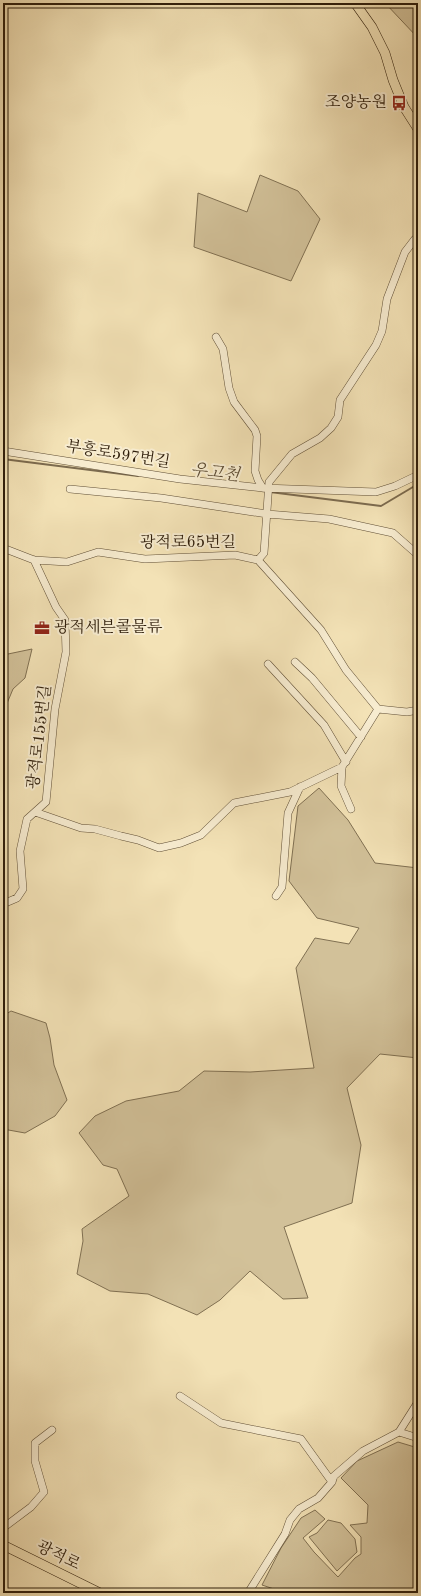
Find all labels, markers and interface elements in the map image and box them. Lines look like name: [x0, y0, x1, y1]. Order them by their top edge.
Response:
place label: 조양농원: [325, 94, 387, 111]
bus stop icon: 조양농원: [390, 94, 408, 112]
street label: 부흥로597번길: [65, 437, 171, 471]
water label: 우고천: [190, 460, 242, 485]
street label: 광적로65번길: [140, 534, 236, 551]
place label: 광적세븐콜물류: [54, 618, 163, 636]
office icon: 광적세븐콜물류: [33, 619, 51, 637]
street label: 광적로155번길: [25, 684, 54, 790]
street label: 광적로: [34, 1538, 83, 1574]

